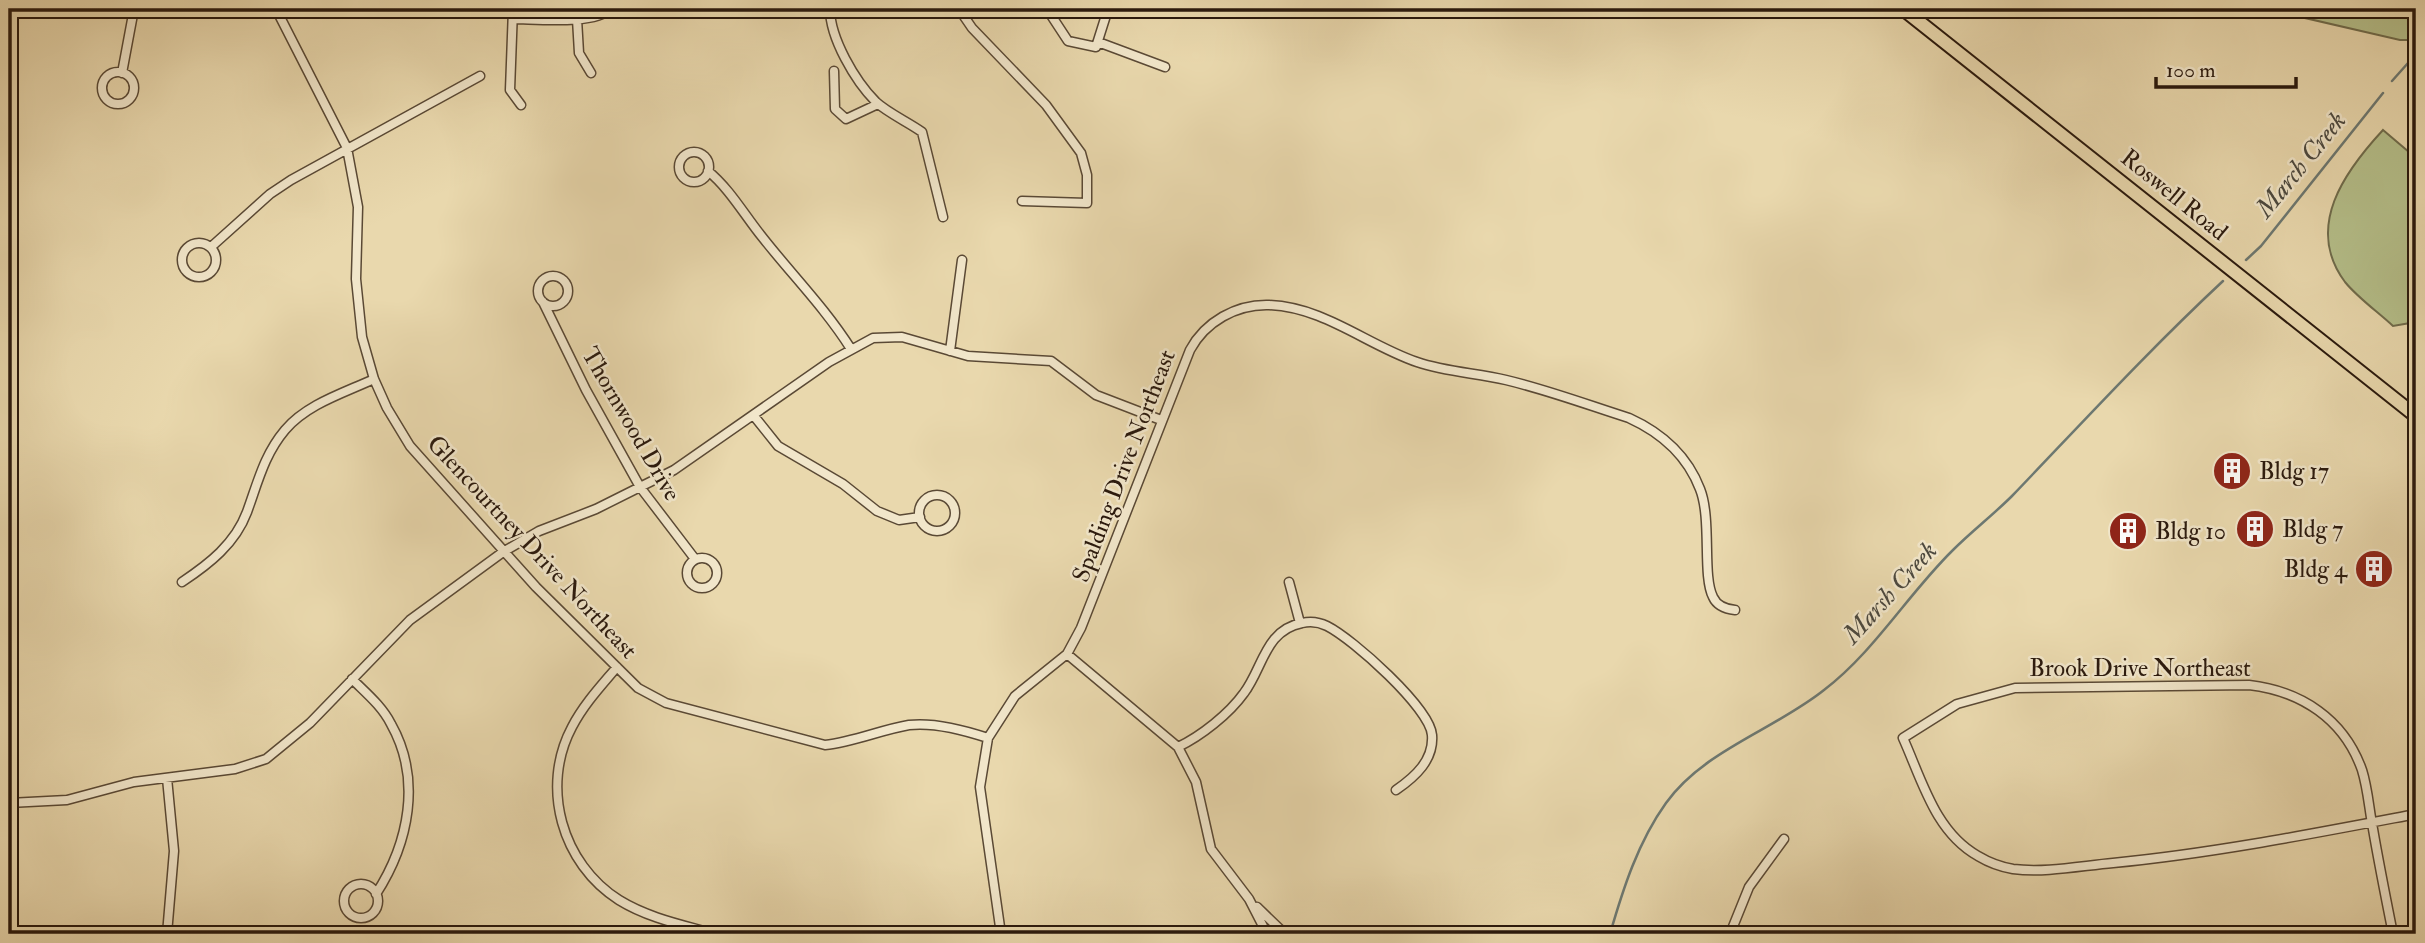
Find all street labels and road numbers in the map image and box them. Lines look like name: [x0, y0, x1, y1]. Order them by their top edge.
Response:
street label: Roswell Road: [2114, 142, 2234, 248]
street label: Thornwood Drive: [574, 342, 688, 506]
street label: Spalding Drive Northeast: [1065, 345, 1183, 587]
street label: Glencourtney Drive Northeast: [420, 429, 644, 665]
street label: Brook Drive Northeast: [2029, 653, 2251, 684]

